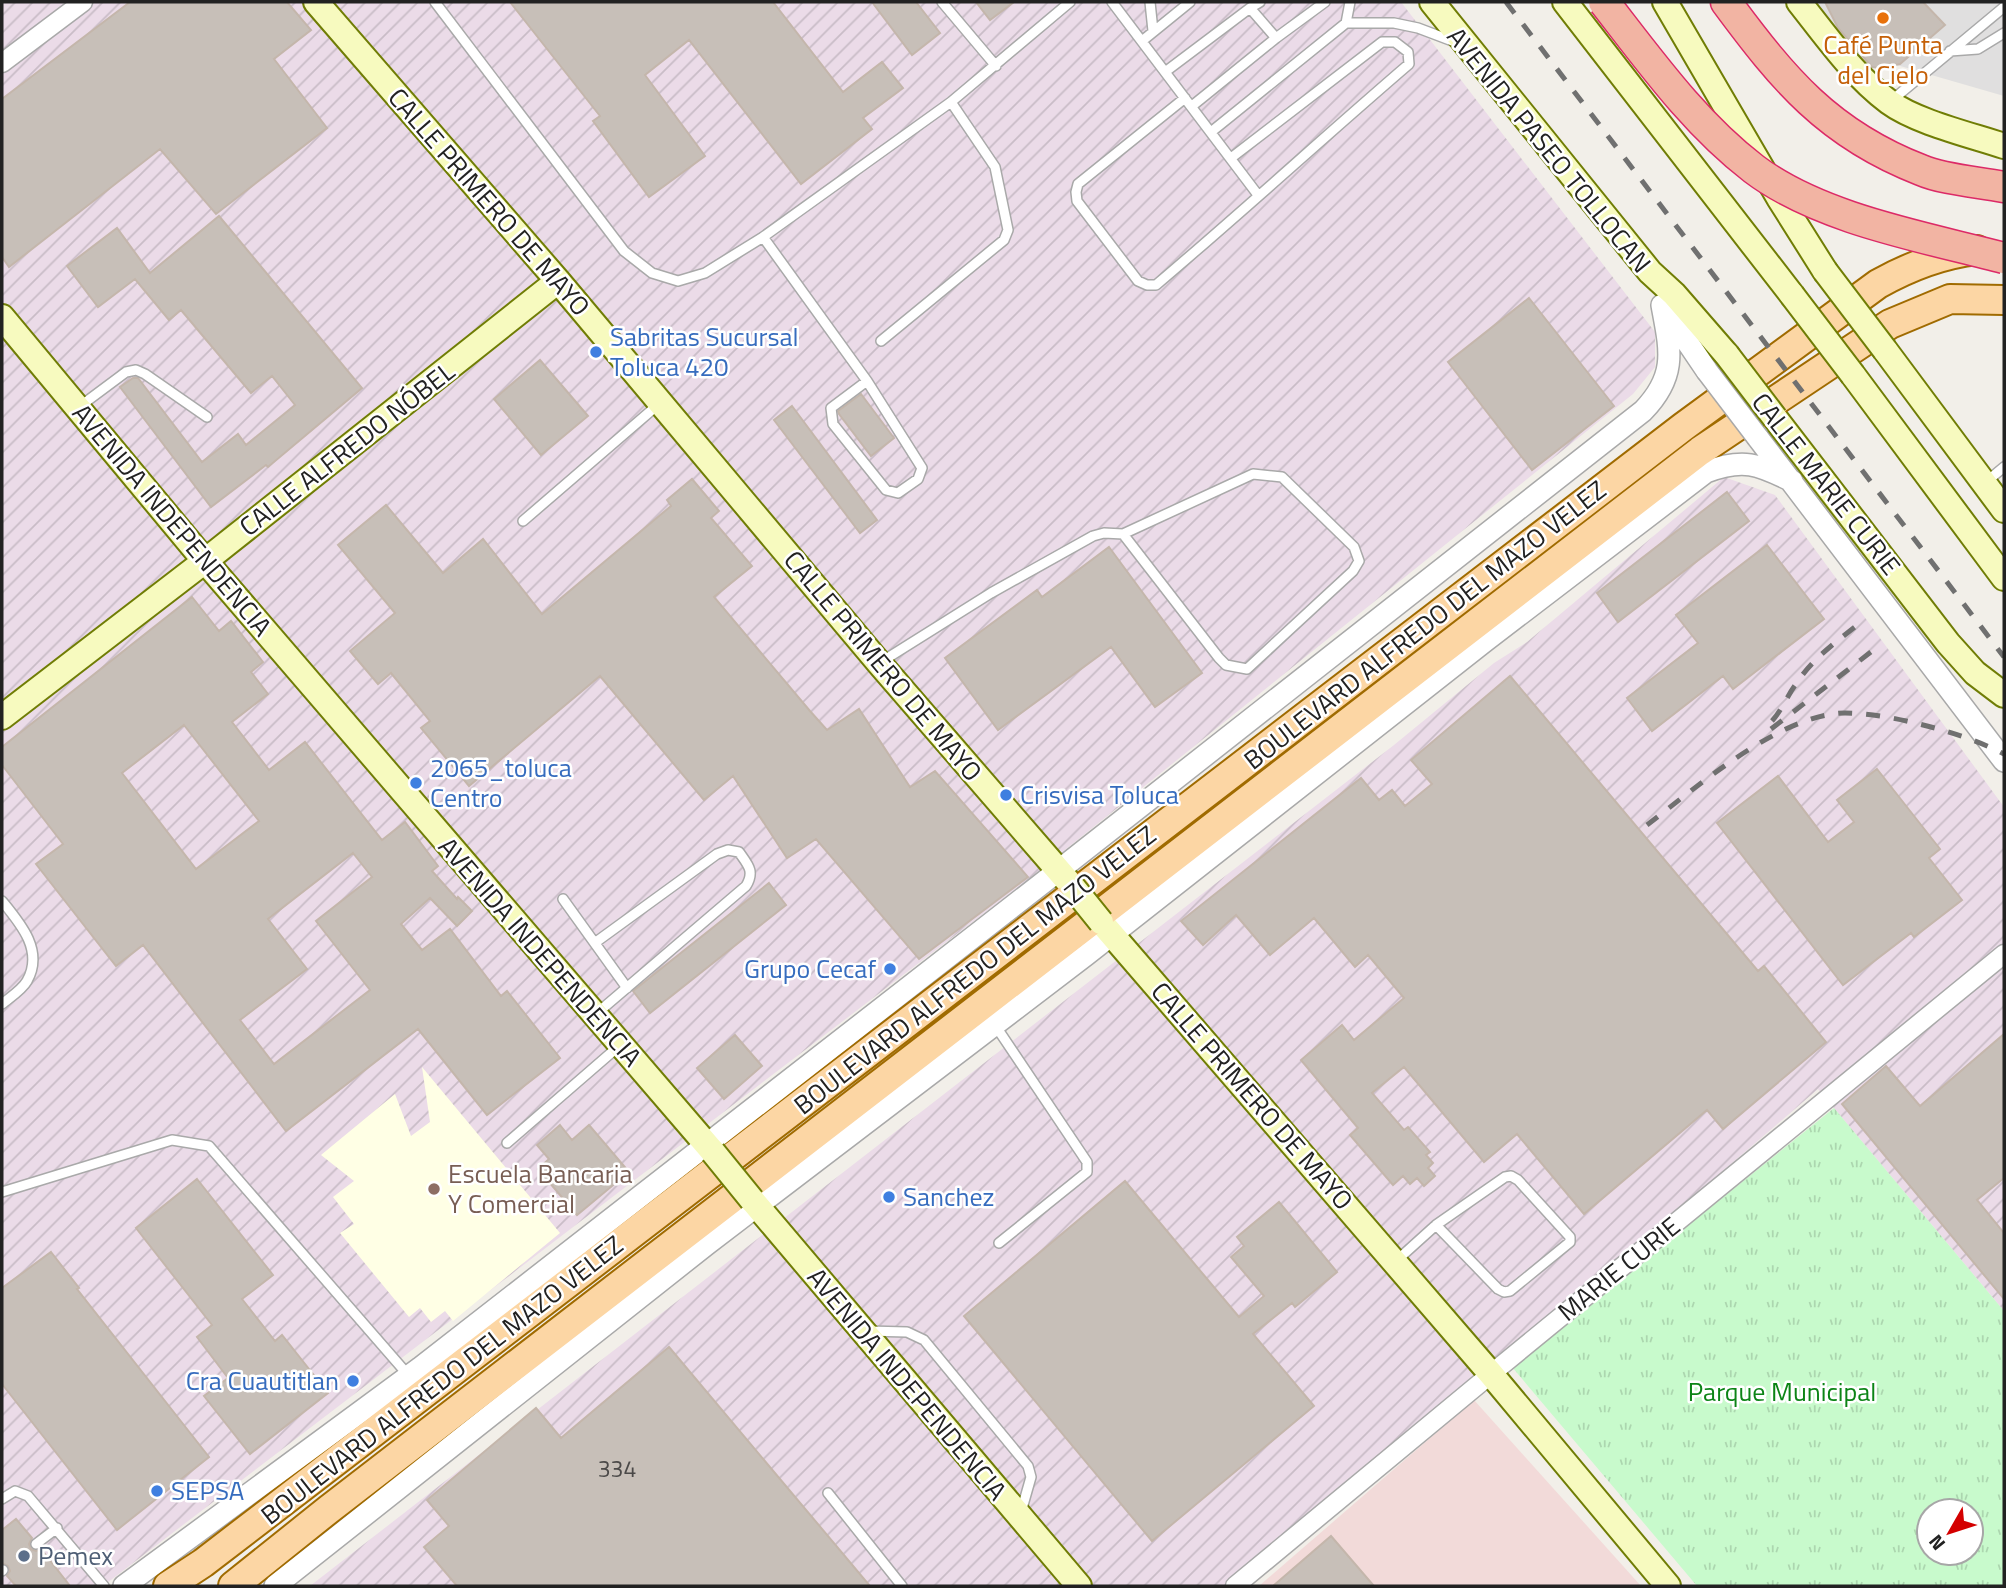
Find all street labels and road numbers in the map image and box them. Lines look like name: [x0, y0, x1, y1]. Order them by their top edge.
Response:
street label: AVENIDA PASEO TOLLOCAN: [1438, 18, 1661, 281]
street label: CALLE PRIMERO DE MAYO: [379, 79, 600, 324]
street label: CALLE ALFREDO NÓBEL: [231, 352, 463, 545]
street label: CALLE MARIE CURIE: [1743, 384, 1910, 583]
street label: AVENIDA INDEPENDENCIA: [63, 395, 282, 644]
street label: BOULEVARD ALFREDO DEL MAZO VELEZ: [1235, 471, 1614, 779]
street label: CALLE PRIMERO DE MAYO: [775, 542, 992, 790]
street label: BOULEVARD ALFREDO DEL MAZO VELEZ: [785, 816, 1164, 1124]
street label: AVENIDA INDEPENDENCIA: [430, 828, 651, 1075]
street label: CALLE PRIMERO DE MAYO: [1142, 973, 1363, 1218]
street label: MARIE CURIE: [1549, 1207, 1688, 1330]
street label: BOULEVARD ALFREDO DEL MAZO VELEZ: [252, 1226, 631, 1534]
street label: AVENIDA INDEPENDENCIA: [798, 1259, 1017, 1508]

